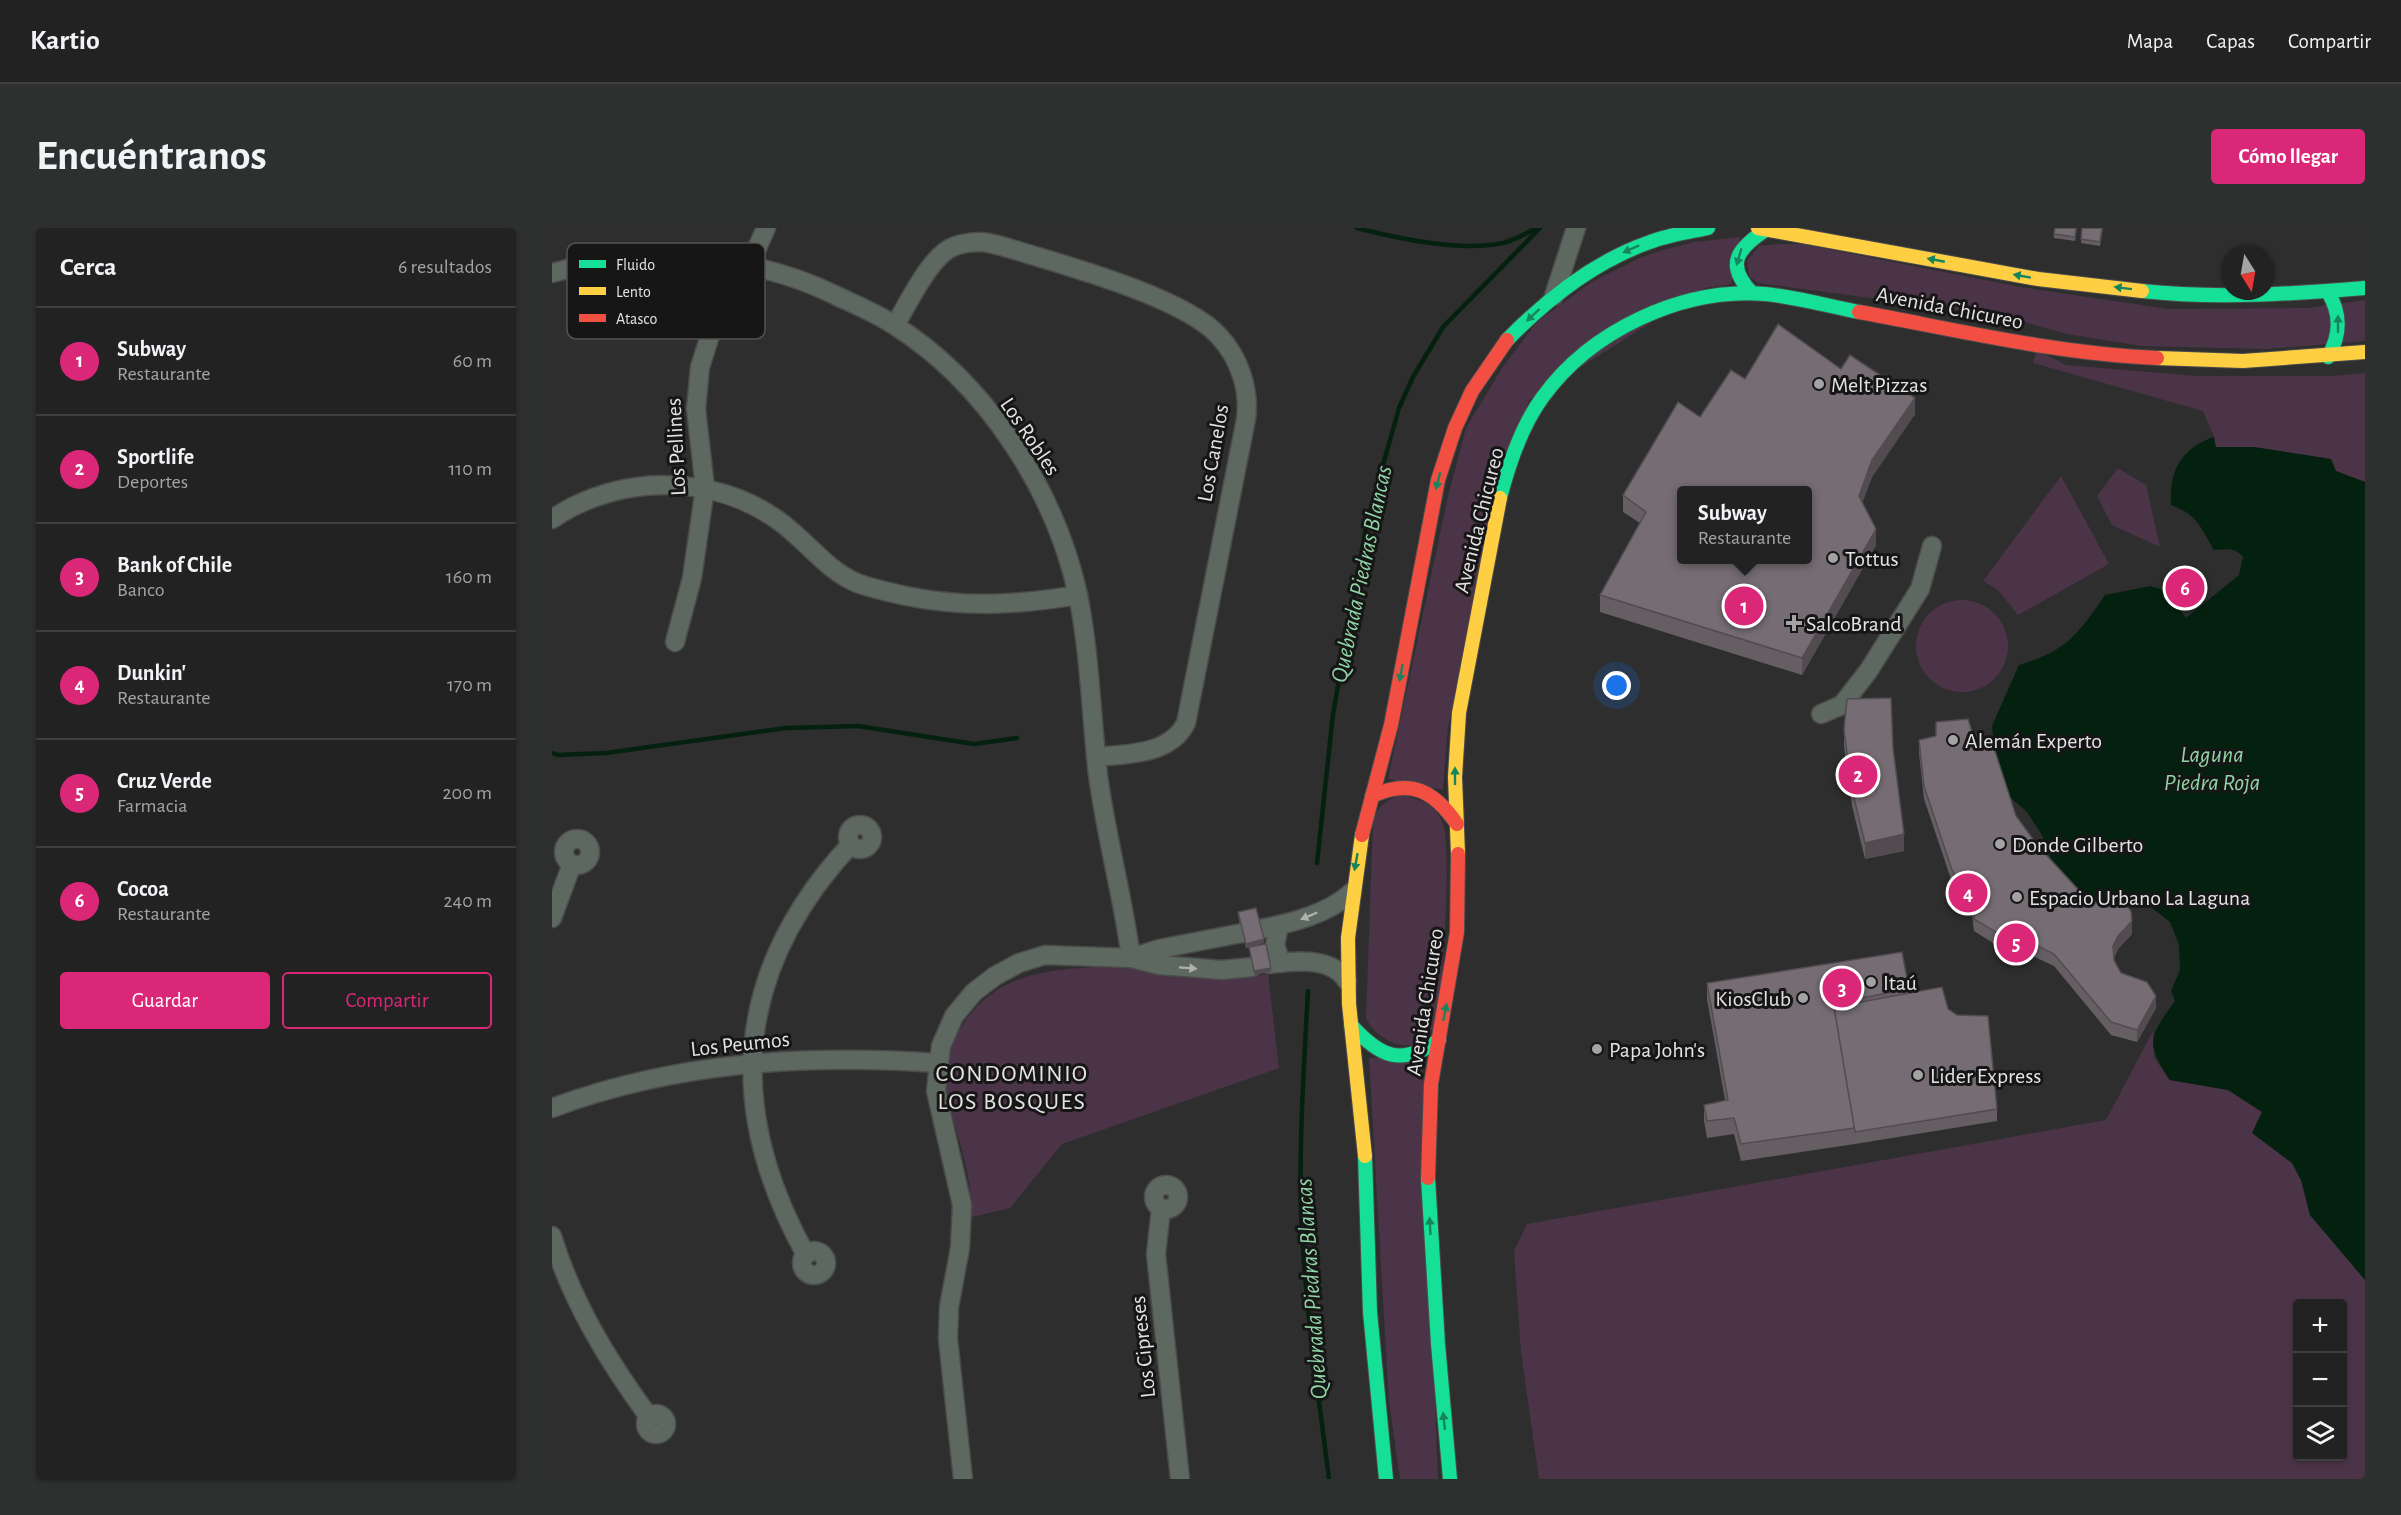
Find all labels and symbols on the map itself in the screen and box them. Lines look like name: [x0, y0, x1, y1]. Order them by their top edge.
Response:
legend: [567, 243, 765, 339]
one-way arrow: [1622, 244, 1640, 254]
north arrow: [2221, 246, 2275, 300]
one-way arrow: [1734, 248, 1743, 266]
one-way arrow: [1927, 255, 1946, 264]
text: Fluido: [616, 257, 655, 273]
one-way arrow: [2012, 271, 2031, 280]
street label: Avenida Chicureo: [1875, 283, 2025, 333]
one-way arrow: [2114, 283, 2133, 292]
text: Lento: [616, 284, 651, 300]
one-way arrow: [1526, 307, 1540, 321]
text: Atasco: [616, 311, 658, 327]
one-way arrow: [2333, 314, 2343, 333]
place label: Melt Pizzas: [1831, 374, 1927, 396]
marker: Melt Pizzas: [1812, 377, 1826, 391]
street label: Los Robles: [996, 394, 1064, 479]
street label: Los Pellines: [662, 397, 690, 496]
street label: Los Canelos: [1194, 403, 1232, 504]
street label: Avenida Chicureo: [1450, 445, 1508, 595]
water label: Quebrada Piedras Blancas: [1327, 463, 1397, 685]
one-way arrow: [1433, 472, 1443, 490]
place label: Tottus: [1845, 548, 1899, 570]
marker: Tottus: [1826, 551, 1840, 565]
pin: 6: [2166, 566, 2204, 610]
pin: 1: [1724, 584, 1764, 628]
place label: SalcoBrand: [1806, 613, 1902, 635]
marker: SalcoBrand: [1787, 616, 1801, 630]
one-way arrow: [1396, 663, 1405, 682]
your location: [1602, 671, 1631, 700]
place label: Alemán Experto: [1965, 730, 2102, 752]
marker: Alemán Experto: [1946, 733, 1960, 747]
water label: Laguna Piedra Roja: [2164, 743, 2260, 795]
pin: 2: [1838, 752, 1878, 798]
one-way arrow: [1450, 766, 1460, 785]
place label: Donde Gilberto: [2012, 834, 2143, 856]
marker: Donde Gilberto: [1993, 837, 2007, 851]
one-way arrow: [1352, 853, 1361, 872]
pin: 4: [1948, 870, 1988, 916]
place label: Espacio Urbano La Laguna: [2029, 887, 2250, 909]
marker: Espacio Urbano La Laguna: [2010, 890, 2024, 904]
one-way arrow: [1299, 911, 1317, 921]
pin: 5: [1996, 920, 2036, 966]
street label: Avenida Chicureo: [1402, 927, 1448, 1077]
one-way arrow: [1179, 963, 1198, 973]
pin: 3: [1822, 966, 1862, 1011]
place label: Itaú: [1883, 972, 1917, 994]
marker: Itaú: [1864, 975, 1878, 989]
place label: KiosClub: [1715, 988, 1791, 1010]
marker: KiosClub: [1796, 991, 1810, 1005]
one-way arrow: [1441, 1002, 1450, 1021]
street label: Los Peumos: [689, 1028, 791, 1060]
place label: Papa John's: [1609, 1039, 1705, 1061]
marker: Papa John's: [1590, 1042, 1604, 1056]
district label: CONDOMINIO LOS BOSQUES: [936, 1062, 1088, 1114]
place label: Lider Express: [1930, 1065, 2041, 1087]
marker: Lider Express: [1911, 1068, 1925, 1082]
water label: Quebrada Piedras Blancas: [1292, 1178, 1332, 1400]
one-way arrow: [1426, 1217, 1435, 1236]
street label: Los Cipreses: [1127, 1295, 1159, 1399]
one-way arrow: [1439, 1411, 1449, 1430]

